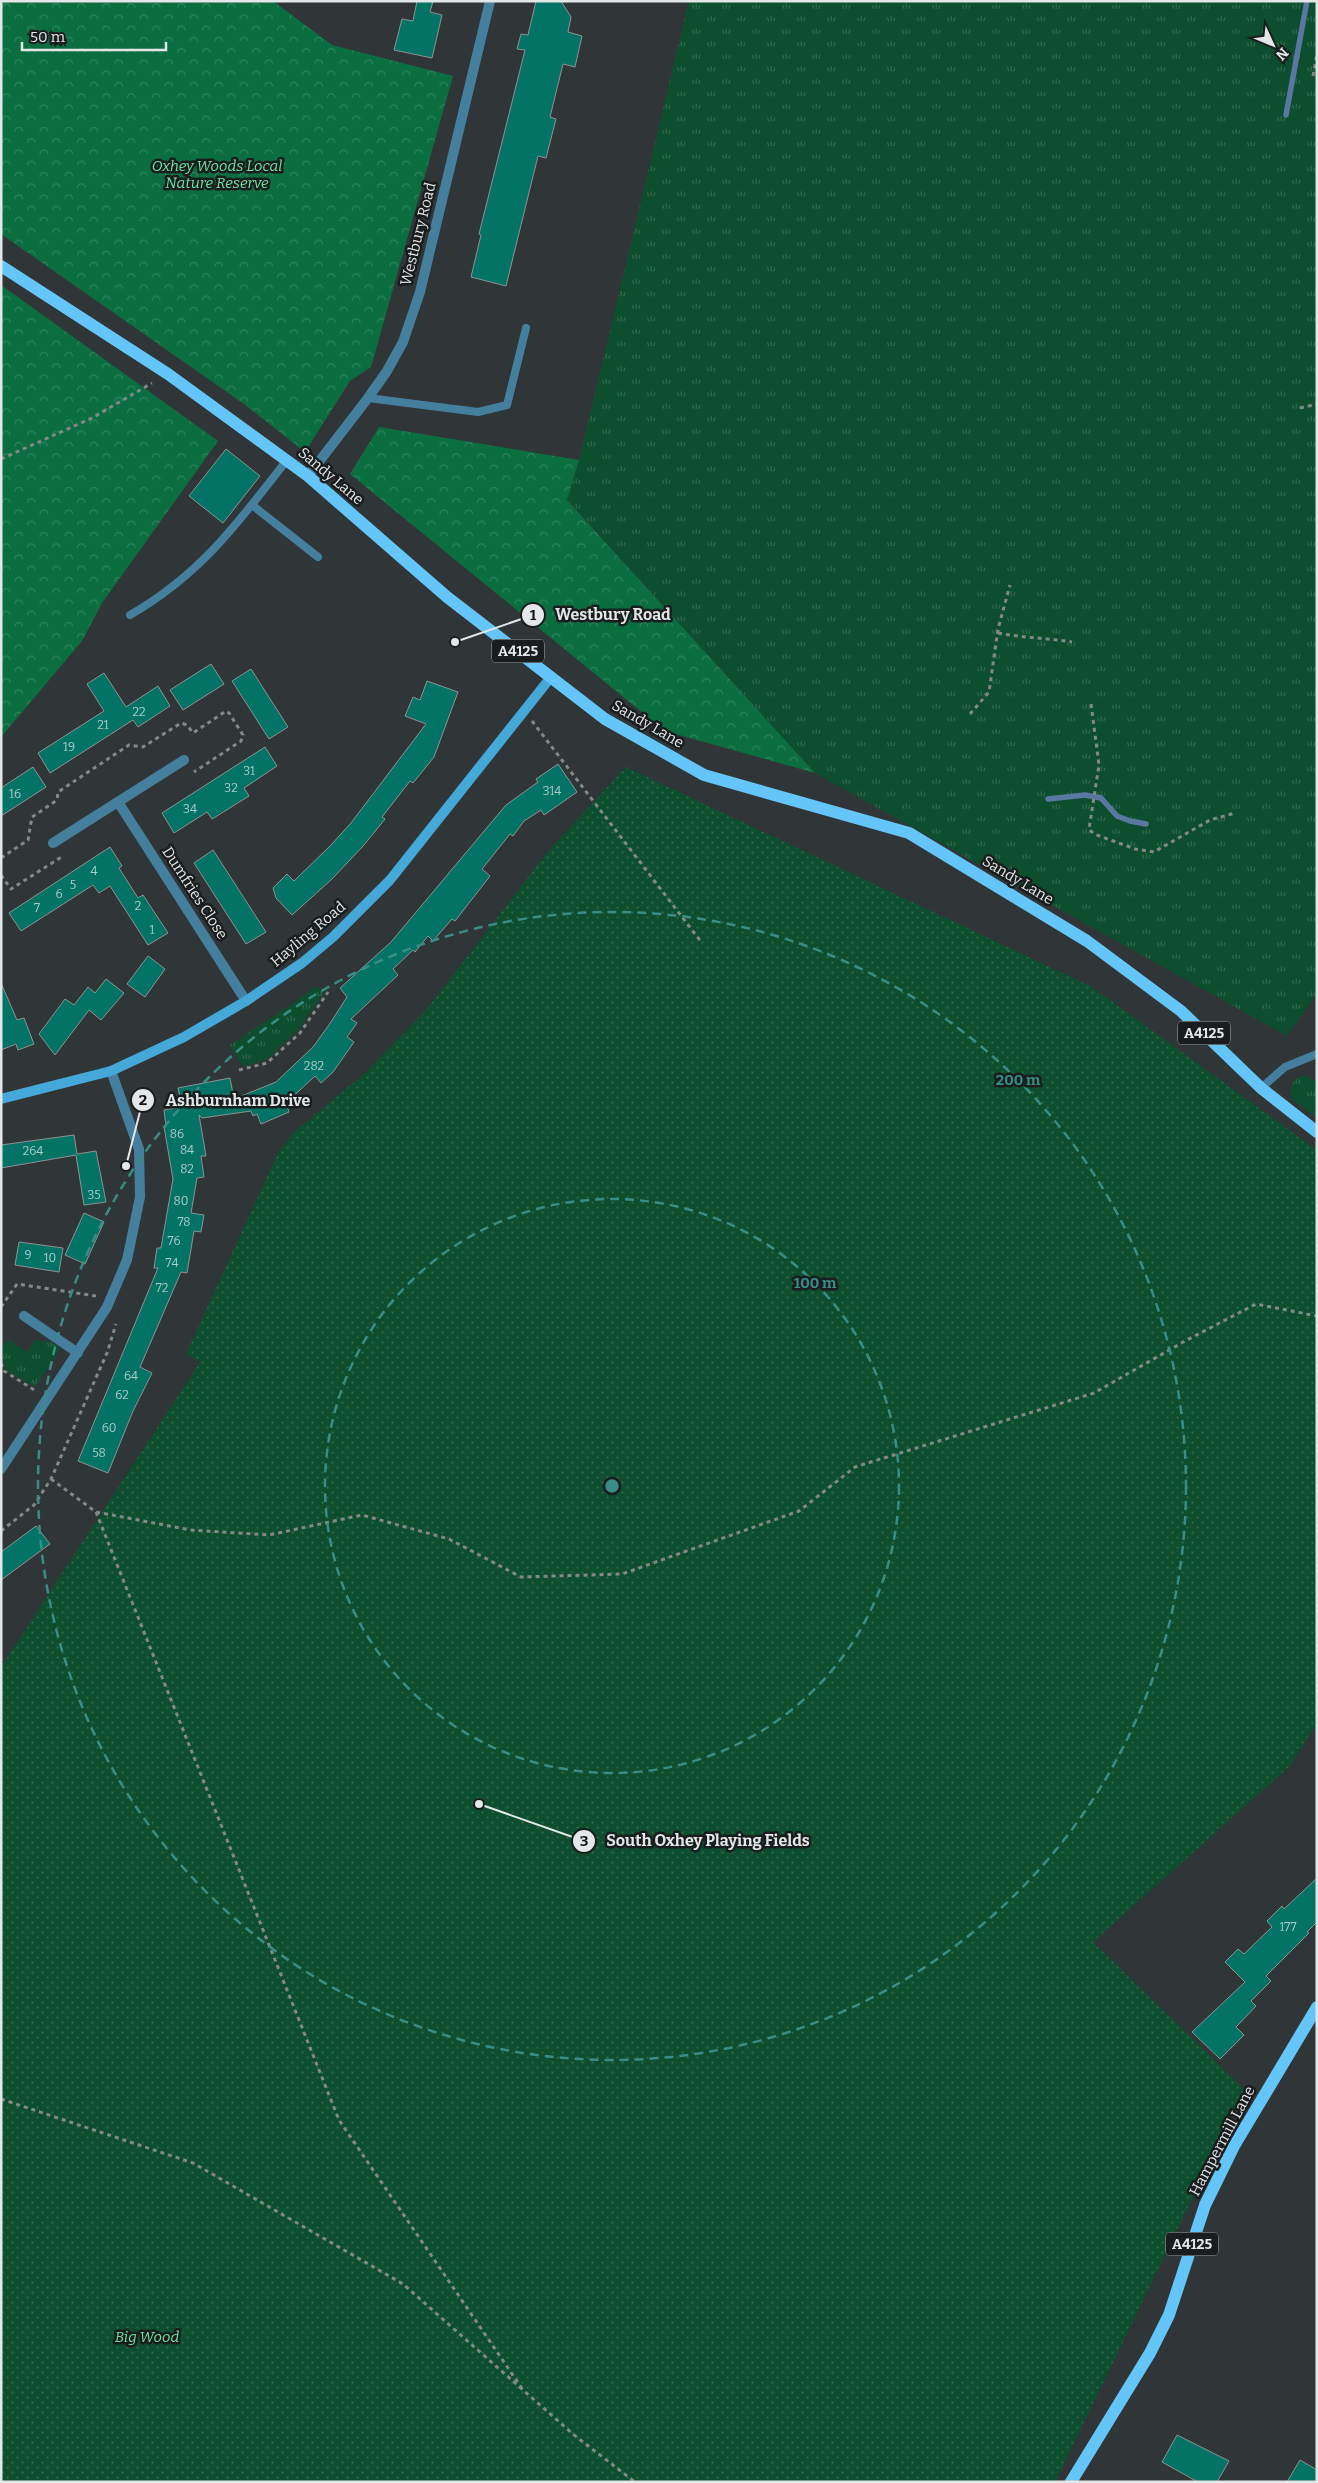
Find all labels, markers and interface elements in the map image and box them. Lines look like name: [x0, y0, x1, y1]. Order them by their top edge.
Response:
scale bar: [22, 20, 166, 52]
north arrow: [1248, 20, 1298, 70]
text: 50 m: [30, 28, 66, 46]
text: N: [1272, 44, 1292, 64]
park label: Oxhey Woods Local Nature Reserve: [152, 157, 282, 192]
street label: Westbury Road: [396, 180, 440, 288]
street label: Sandy Lane: [295, 443, 367, 509]
callout: Westbury Road: [520, 599, 681, 630]
text: Westbury Road: [555, 605, 671, 624]
text: 1: [530, 606, 537, 624]
road number: A4125: [492, 640, 544, 662]
street label: Sandy Lane: [609, 696, 687, 752]
house number: 22: [132, 705, 146, 719]
house number: 21: [97, 718, 109, 732]
house number: 19: [63, 740, 75, 754]
house number: 31: [243, 764, 255, 778]
house number: 32: [224, 781, 238, 795]
house number: 314: [543, 784, 561, 798]
house number: 16: [9, 787, 21, 801]
house number: 34: [183, 802, 197, 816]
street label: Dumfries Close: [158, 843, 232, 943]
street label: Sandy Lane: [979, 852, 1057, 908]
house number: 4: [90, 864, 98, 878]
house number: 5: [70, 878, 76, 892]
house number: 6: [55, 887, 63, 901]
street label: Hayling Road: [267, 897, 349, 971]
house number: 2: [135, 899, 141, 913]
house number: 7: [34, 901, 40, 915]
house number: 1: [150, 923, 155, 937]
road number: A4125: [1178, 1021, 1230, 1044]
house number: 282: [304, 1059, 324, 1073]
text: 200 m: [996, 1071, 1041, 1089]
callout: Ashburnham Drive: [131, 1084, 320, 1115]
text: 2: [139, 1091, 147, 1109]
text: Ashburnham Drive: [166, 1091, 310, 1110]
house number: 86: [170, 1127, 184, 1141]
house number: 84: [180, 1143, 194, 1157]
house number: 264: [23, 1144, 43, 1158]
house number: 82: [180, 1162, 194, 1176]
house number: 35: [87, 1188, 101, 1202]
house number: 80: [174, 1194, 188, 1208]
house number: 78: [177, 1215, 191, 1229]
house number: 76: [168, 1234, 180, 1248]
house number: 9: [24, 1248, 32, 1262]
house number: 10: [44, 1251, 56, 1265]
house number: 74: [166, 1256, 178, 1270]
text: 100 m: [794, 1274, 837, 1292]
house number: 72: [156, 1281, 168, 1295]
house number: 64: [124, 1369, 138, 1383]
house number: 62: [115, 1388, 129, 1402]
house number: 60: [102, 1421, 116, 1435]
house number: 58: [92, 1446, 106, 1460]
centre of rings: [603, 1477, 621, 1495]
callout: South Oxhey Playing Fields: [571, 1825, 820, 1856]
text: South Oxhey Playing Fields: [606, 1831, 810, 1850]
text: 3: [580, 1832, 588, 1850]
house number: 177: [1280, 1920, 1296, 1934]
street label: Hampermill Lane: [1185, 2083, 1259, 2199]
road number: A4125: [1166, 2232, 1218, 2256]
park label: Big Wood: [115, 2328, 180, 2346]

